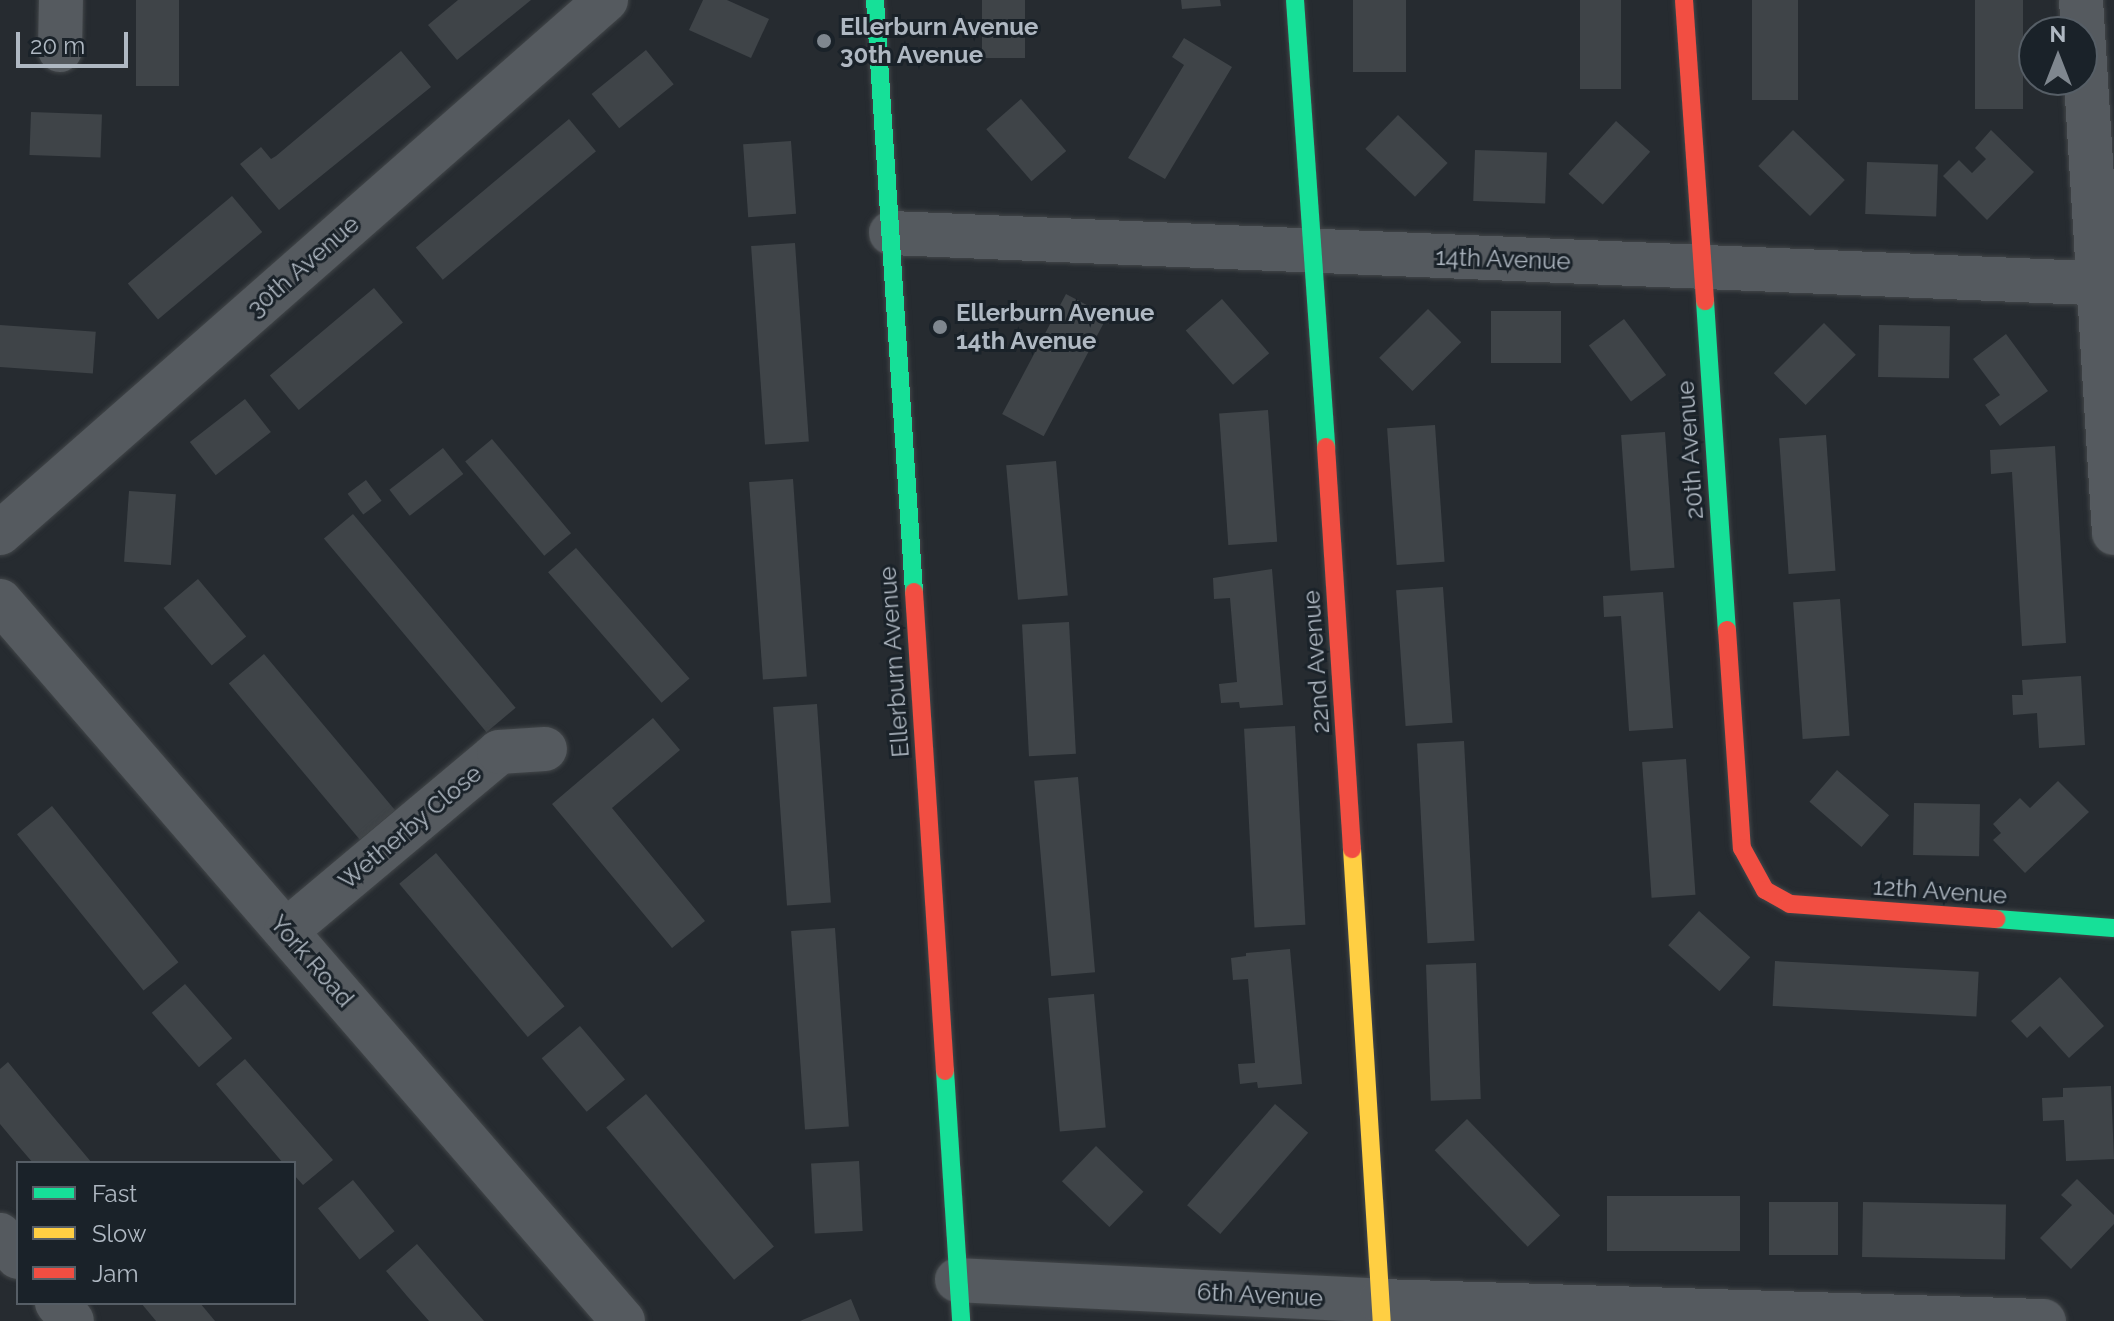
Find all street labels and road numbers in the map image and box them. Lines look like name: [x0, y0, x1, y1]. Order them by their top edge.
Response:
street label: 30th Avenue: [241, 209, 365, 323]
street label: 14th Avenue: [1435, 242, 1571, 276]
street label: 20th Avenue: [1671, 379, 1709, 521]
street label: Ellerburn Avenue: [873, 565, 915, 759]
street label: 22nd Avenue: [1297, 589, 1335, 735]
street label: Wetherby Close: [332, 759, 488, 895]
street label: 12th Avenue: [1872, 872, 2008, 910]
street label: York Road: [264, 909, 360, 1013]
street label: 6th Avenue: [1196, 1277, 1324, 1313]

